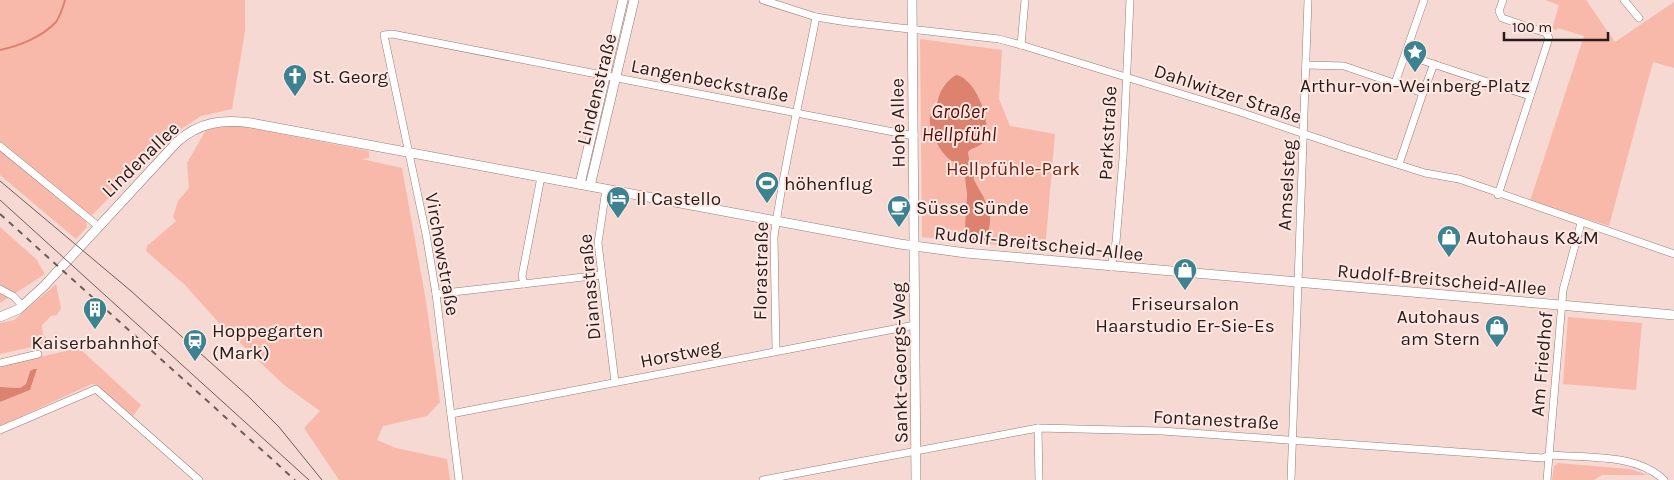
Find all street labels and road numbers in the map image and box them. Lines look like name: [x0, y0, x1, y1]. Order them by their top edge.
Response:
street label: Lindenstraße: [572, 31, 621, 147]
street label: Langenbeckstraße: [629, 55, 791, 107]
street label: Dahlwitzer Straße: [1151, 60, 1304, 128]
street label: Hohe Allee: [886, 78, 910, 168]
street label: Parkstraße: [1095, 85, 1121, 181]
street label: Lindenallee: [97, 117, 184, 202]
street label: Amselsteg: [1274, 139, 1300, 231]
street label: Virchowstraße: [420, 191, 464, 317]
street label: Florastraße: [749, 221, 773, 321]
street label: Rudolf-Breitscheid-Allee: [933, 222, 1145, 266]
street label: Dianastraße: [574, 233, 606, 341]
street label: Rudolf-Breitscheid-Allee: [1336, 260, 1548, 300]
street label: Sankt-Georgs-Weg: [888, 282, 912, 444]
street label: Am Friedhof: [1526, 310, 1558, 417]
street label: Horstweg: [638, 335, 722, 373]
street label: Fontanestraße: [1152, 406, 1279, 434]

